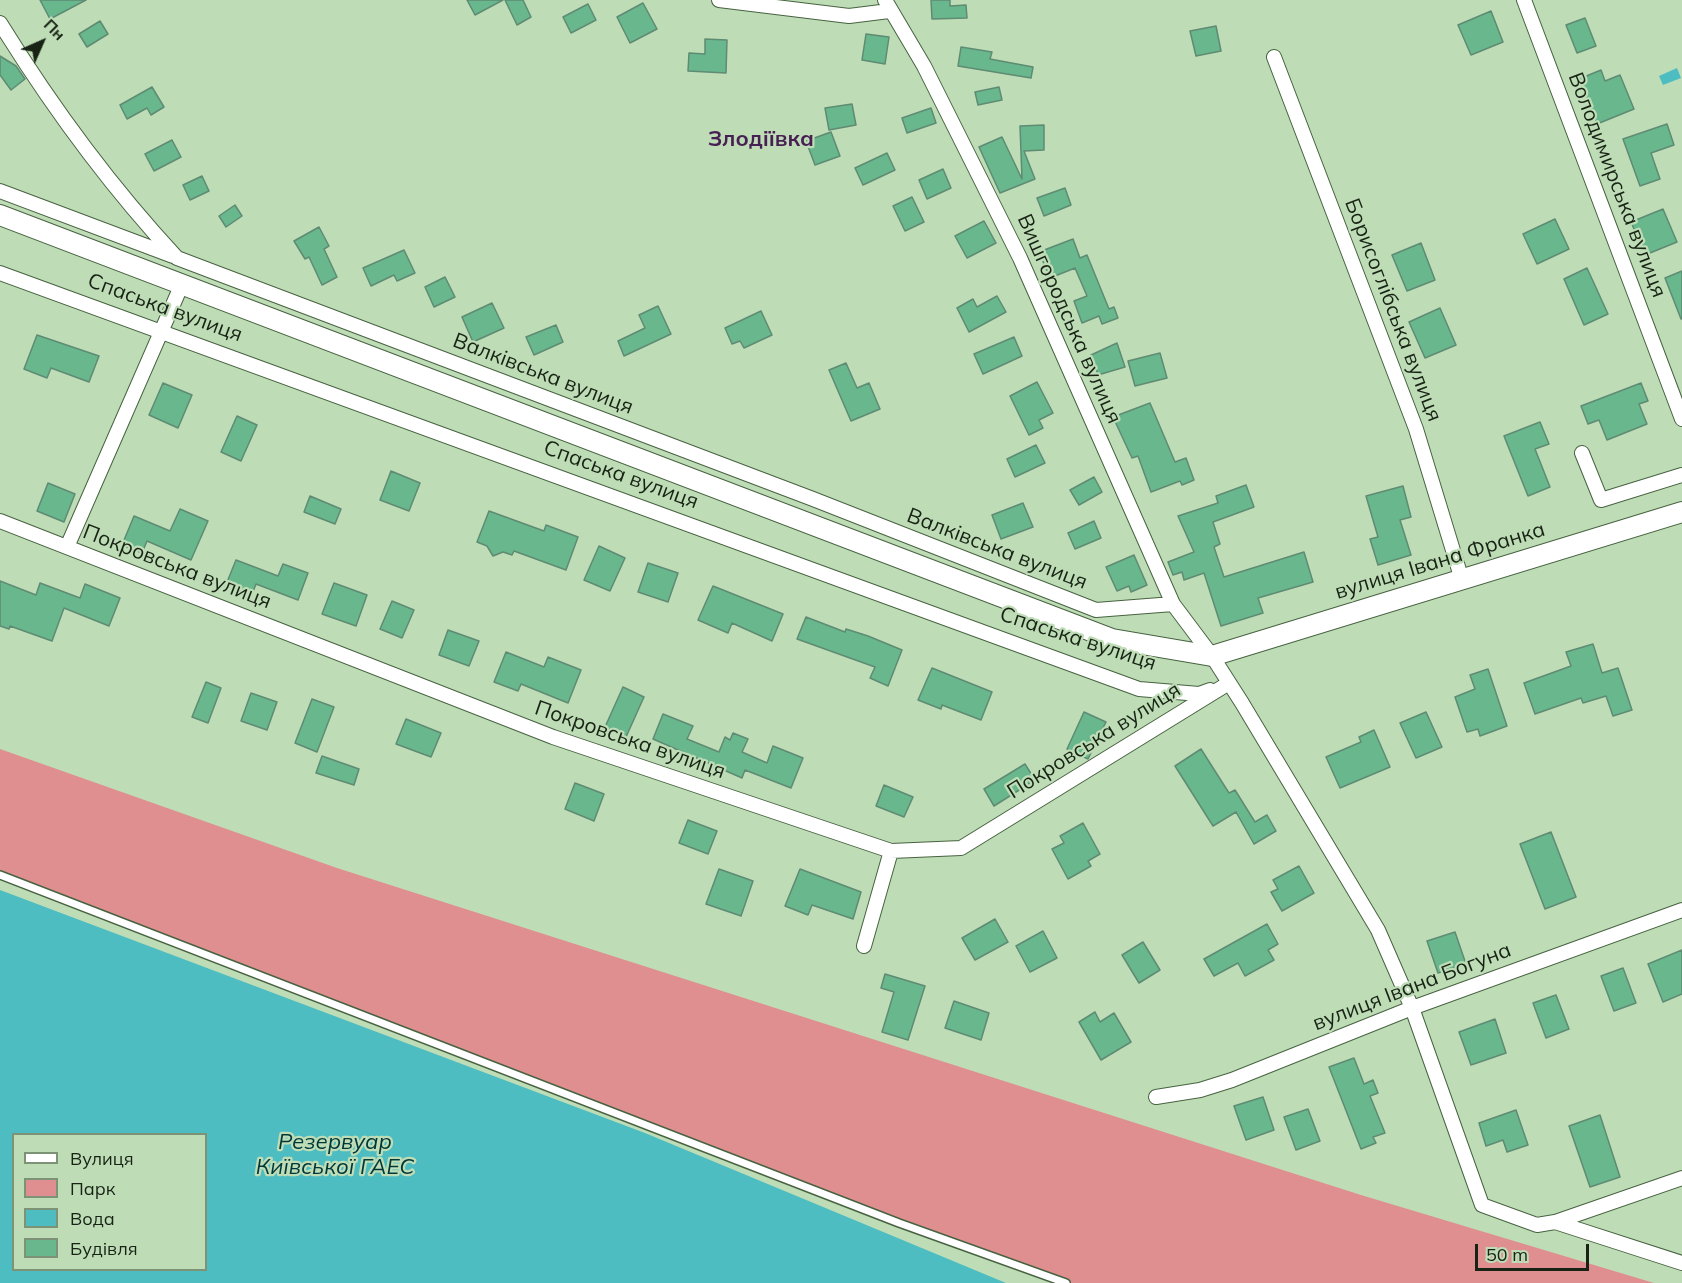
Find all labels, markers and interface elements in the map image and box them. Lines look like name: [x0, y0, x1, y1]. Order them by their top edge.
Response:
north arrow: [12, 12, 72, 72]
text: Пн: [40, 14, 70, 44]
street label: Володимирська вулиця: [1562, 69, 1672, 301]
district label: Злодіївка: [708, 126, 814, 152]
street label: Борисоглібська вулиця: [1339, 195, 1447, 425]
street label: Вишгородська вулиця: [1011, 210, 1127, 428]
street label: Спаська вулиця: [84, 268, 246, 348]
street label: Валківська вулиця: [449, 328, 637, 420]
street label: Спаська вулиця: [540, 435, 702, 515]
street label: Валківська вулиця: [903, 503, 1091, 595]
street label: вулиця Івана Франка: [1332, 517, 1548, 605]
street label: Покровська вулиця: [79, 519, 275, 615]
street label: Спаська вулиця: [997, 602, 1159, 676]
street label: Покровська вулиця: [1003, 677, 1185, 805]
street label: Покровська вулиця: [532, 696, 728, 784]
street label: вулиця Івана Богуна: [1309, 938, 1515, 1036]
water label: Резервуар Київської ГАЕС: [256, 1129, 414, 1180]
legend: [12, 1133, 207, 1271]
text: Вулиця: [70, 1147, 134, 1170]
text: Парк: [70, 1177, 115, 1200]
text: Вода: [70, 1207, 115, 1230]
scale bar: [1478, 1232, 1592, 1270]
text: Будівля: [70, 1237, 138, 1260]
text: 50 m: [1486, 1243, 1528, 1266]

